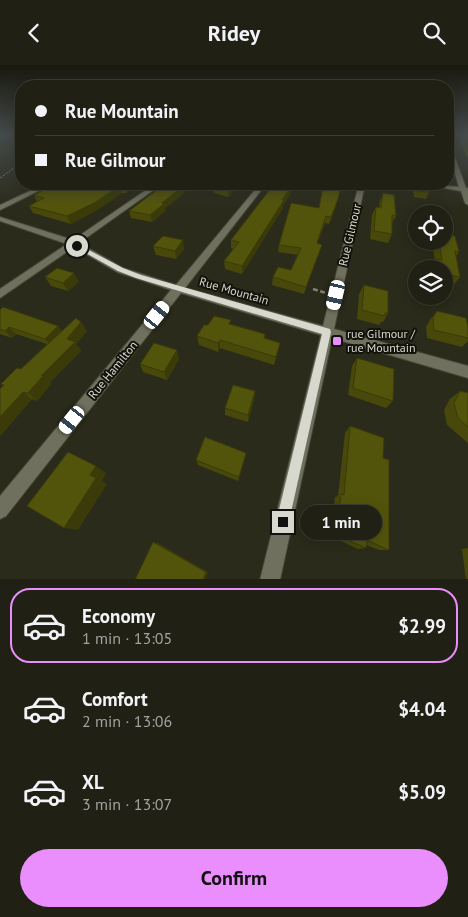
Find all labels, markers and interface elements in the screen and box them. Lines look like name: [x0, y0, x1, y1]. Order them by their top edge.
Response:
icon: back: [20, 19, 48, 47]
text: Ridey: [208, 19, 260, 47]
icon: search: [420, 19, 448, 47]
text: Rue Mountain: [65, 99, 179, 123]
text: Rue Gilmour: [65, 148, 166, 172]
street label: Rue Gilmour: [335, 202, 364, 268]
map controls: [408, 205, 453, 305]
button: locate: [408, 205, 453, 250]
route start: [66, 235, 88, 257]
button: layers: [408, 260, 453, 305]
street label: Rue Mountain: [198, 273, 271, 308]
car: [325, 279, 346, 311]
car: [141, 299, 172, 331]
place label: rue Gilmour / rue Mountain: [347, 326, 416, 355]
marker: rue Gilmour / rue Mountain: [331, 335, 343, 347]
street label: Rue Hamilton: [85, 338, 141, 402]
car: [56, 404, 87, 436]
callout: 1 min: [300, 505, 383, 539]
route end: [272, 511, 294, 533]
text: 1 min: [321, 512, 361, 532]
icon: car: [22, 603, 67, 648]
text: Economy: [82, 604, 155, 628]
text: $2.99: [398, 614, 446, 638]
text: 1 min · 13:05: [82, 628, 172, 648]
icon: car: [22, 686, 67, 731]
text: Comfort: [82, 687, 148, 711]
text: $4.04: [398, 697, 446, 721]
text: 2 min · 13:06: [82, 711, 172, 731]
icon: car: [22, 769, 67, 814]
text: XL: [82, 770, 104, 794]
text: $5.09: [398, 780, 446, 804]
text: 3 min · 13:07: [82, 794, 172, 814]
button: Confirm: [20, 849, 448, 907]

